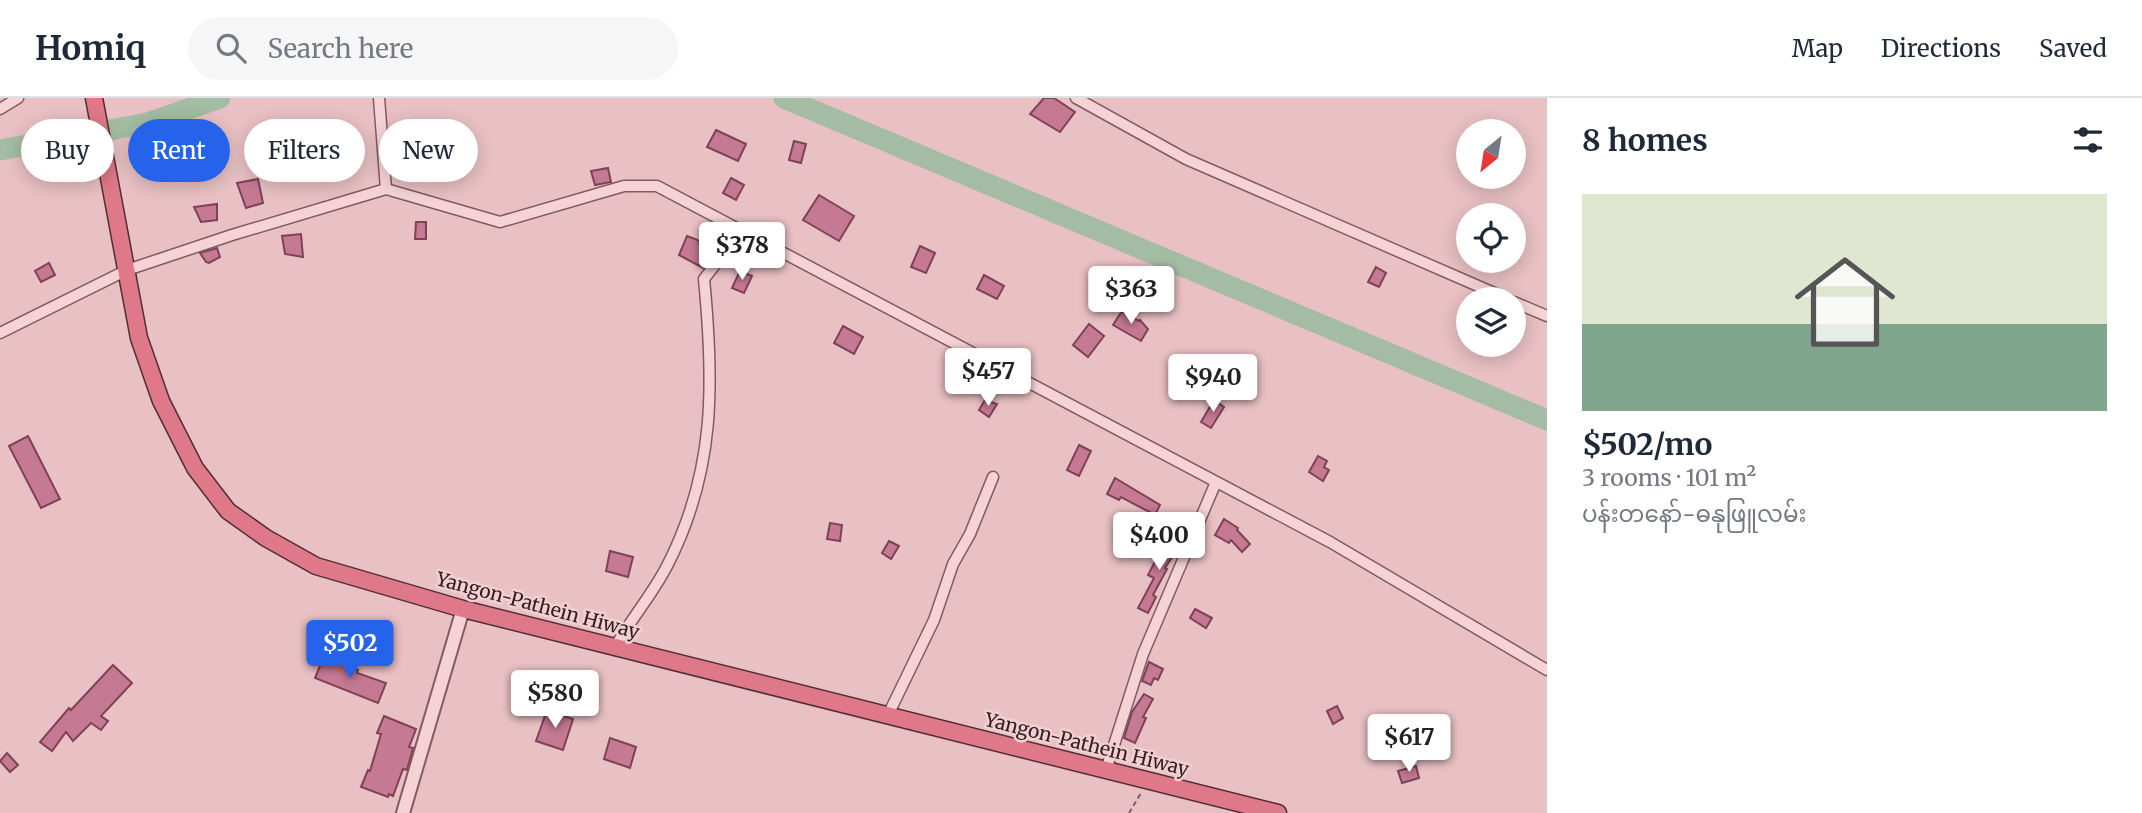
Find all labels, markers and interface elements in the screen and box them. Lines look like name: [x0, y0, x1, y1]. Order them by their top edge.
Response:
search box: [188, 17, 678, 80]
text: Homiq: [35, 28, 146, 69]
icon: search: [212, 29, 250, 67]
text: Search here: [268, 32, 413, 65]
text: Map: [1792, 33, 1843, 64]
text: Directions: [1881, 33, 2001, 64]
text: Saved: [2039, 33, 2107, 64]
chip: Buy: [21, 119, 114, 182]
chip: Rent: [128, 119, 230, 182]
chip: Filters: [244, 119, 365, 182]
chip: New: [379, 119, 478, 182]
north arrow: [1456, 119, 1526, 189]
map controls: [1456, 119, 1526, 357]
text: 8 homes: [1582, 121, 1708, 159]
icon: filters: [2069, 121, 2107, 159]
button: locate: [1456, 203, 1526, 273]
pin: $378: [701, 222, 783, 282]
text: $378: [715, 230, 769, 259]
icon: home: [1782, 239, 1908, 365]
pin: $363: [1090, 266, 1172, 326]
text: $363: [1104, 274, 1158, 303]
button: layers: [1456, 287, 1526, 357]
pin: $457: [947, 348, 1029, 408]
pin: $940: [1172, 354, 1254, 414]
text: $457: [961, 356, 1015, 385]
text: $940: [1184, 362, 1242, 391]
text: $502/mo: [1582, 425, 1712, 463]
text: 3 rooms · 101 m²: [1582, 463, 1756, 492]
text: ပန်းတနော်-ဓနုဖြူလမ်း: [1582, 499, 1806, 528]
pin: $400: [1118, 512, 1200, 572]
text: $400: [1129, 520, 1189, 549]
street label: Yangon-Pathein Hiway: [433, 566, 642, 644]
pin: $502: [309, 620, 391, 680]
text: $502: [322, 628, 378, 657]
pin: $580: [514, 670, 596, 730]
text: $580: [527, 678, 583, 707]
street label: Yangon-Pathein Hiway: [981, 707, 1192, 781]
pin: $617: [1368, 714, 1450, 774]
text: $617: [1384, 722, 1434, 751]

